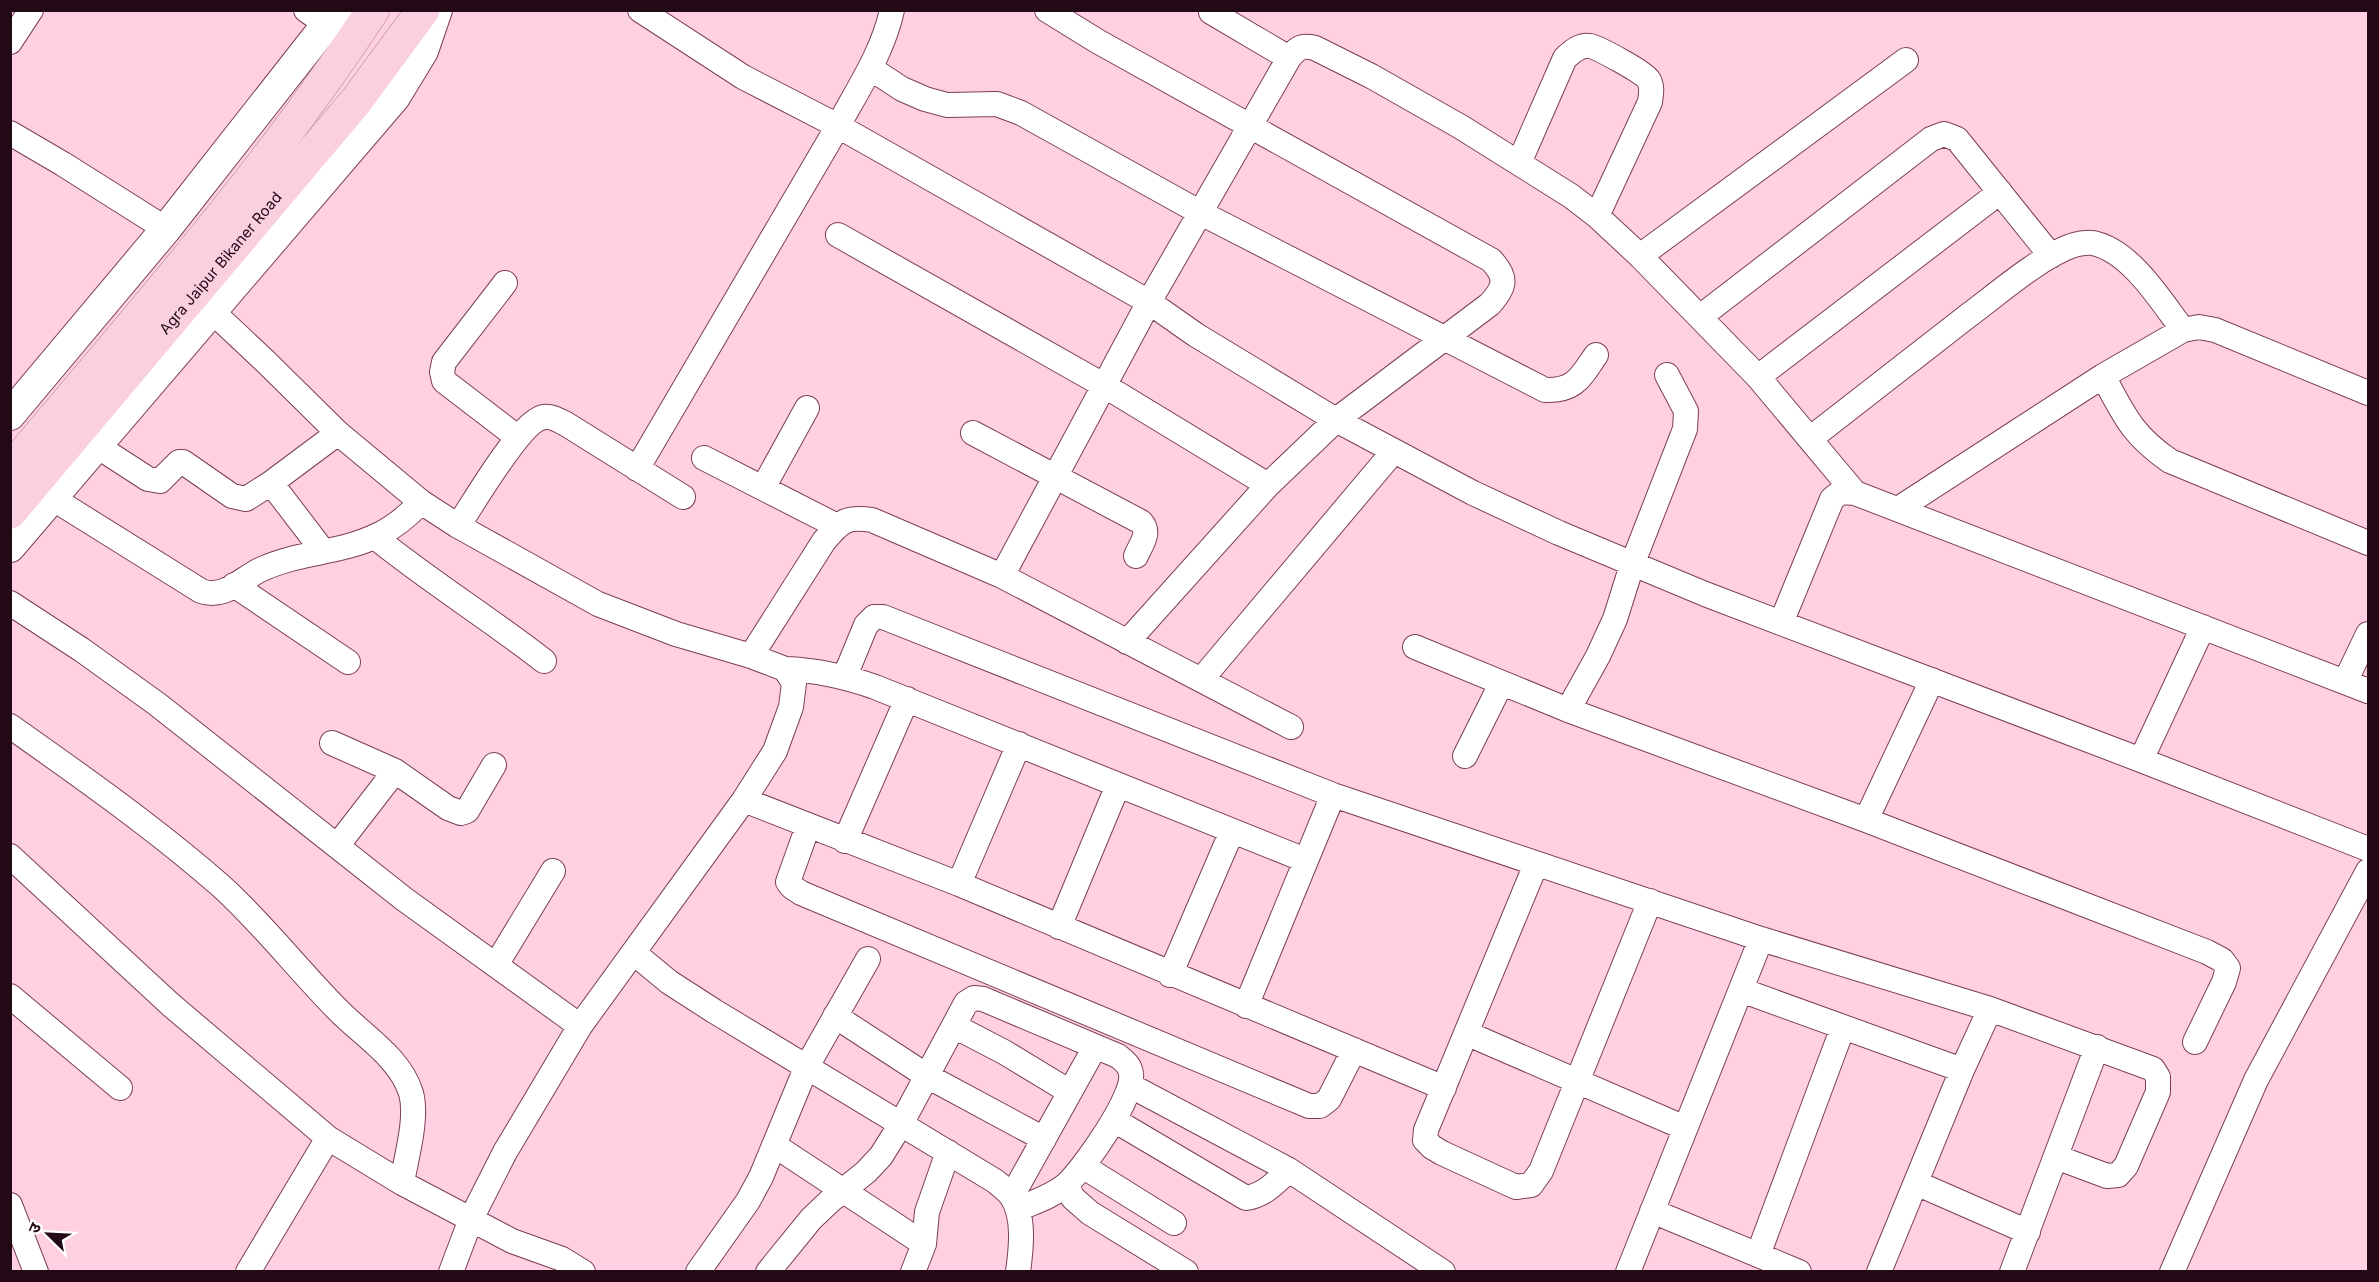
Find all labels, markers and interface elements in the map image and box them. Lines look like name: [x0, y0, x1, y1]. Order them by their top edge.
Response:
street label: Agra Jaipur Bikaner Road: [155, 188, 285, 338]
north arrow: [18, 1204, 78, 1264]
text: उ: [23, 1219, 46, 1236]

